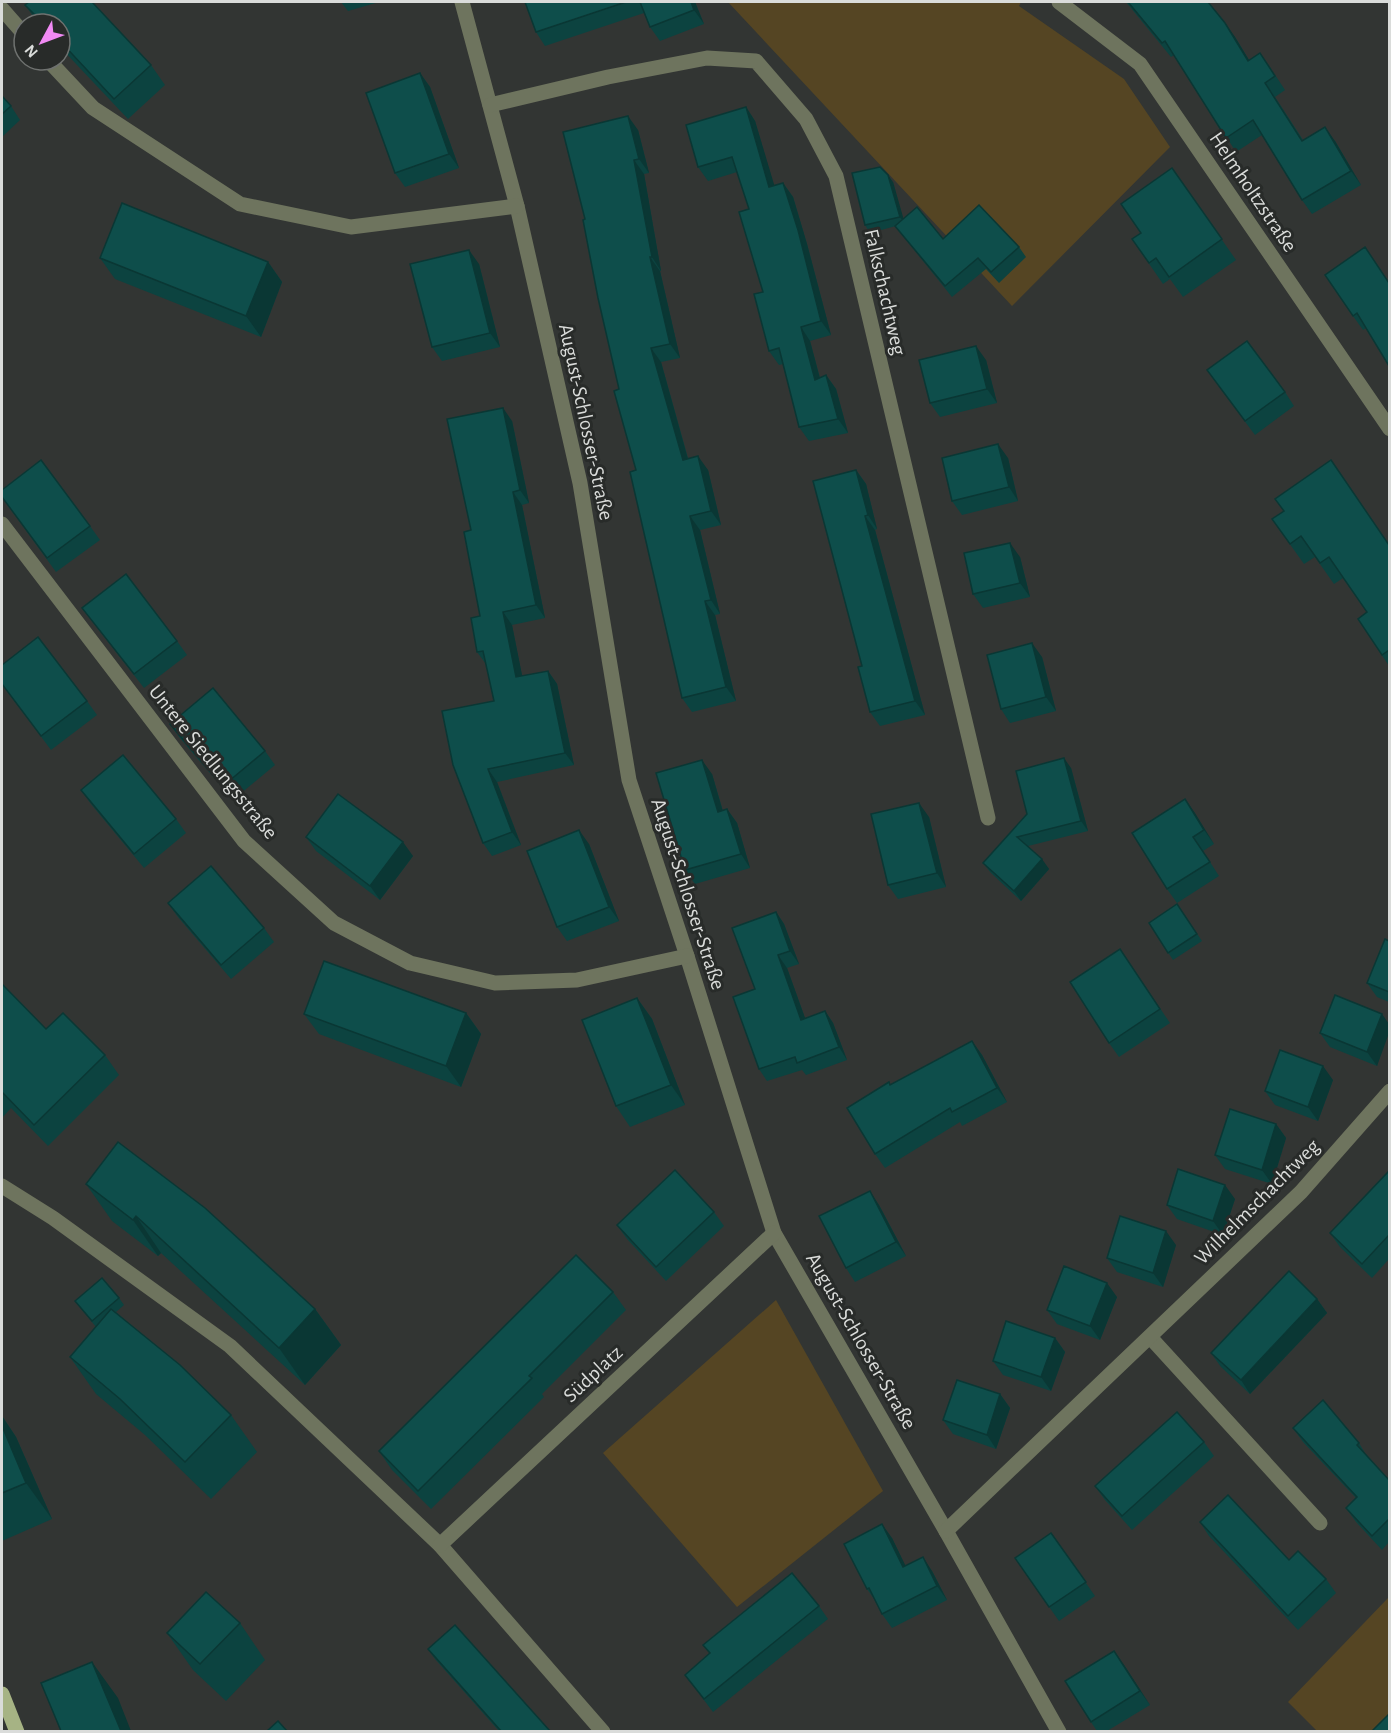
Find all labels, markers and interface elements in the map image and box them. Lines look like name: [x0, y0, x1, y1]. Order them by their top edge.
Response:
north arrow: [12, 12, 72, 72]
text: N: [22, 42, 41, 61]
street label: Helmholtzstraße: [1205, 128, 1301, 256]
street label: Falkschachtweg: [860, 227, 910, 358]
street label: August-Schlosser-Straße: [555, 322, 617, 522]
street label: Untere Siedlungsstraße: [145, 681, 281, 843]
street label: August-Schlosser-Straße: [647, 796, 729, 992]
street label: Wilhelmschachtweg: [1190, 1135, 1324, 1269]
street label: August-Schlosser-Straße: [802, 1249, 920, 1433]
street label: Südplatz: [559, 1342, 627, 1406]

